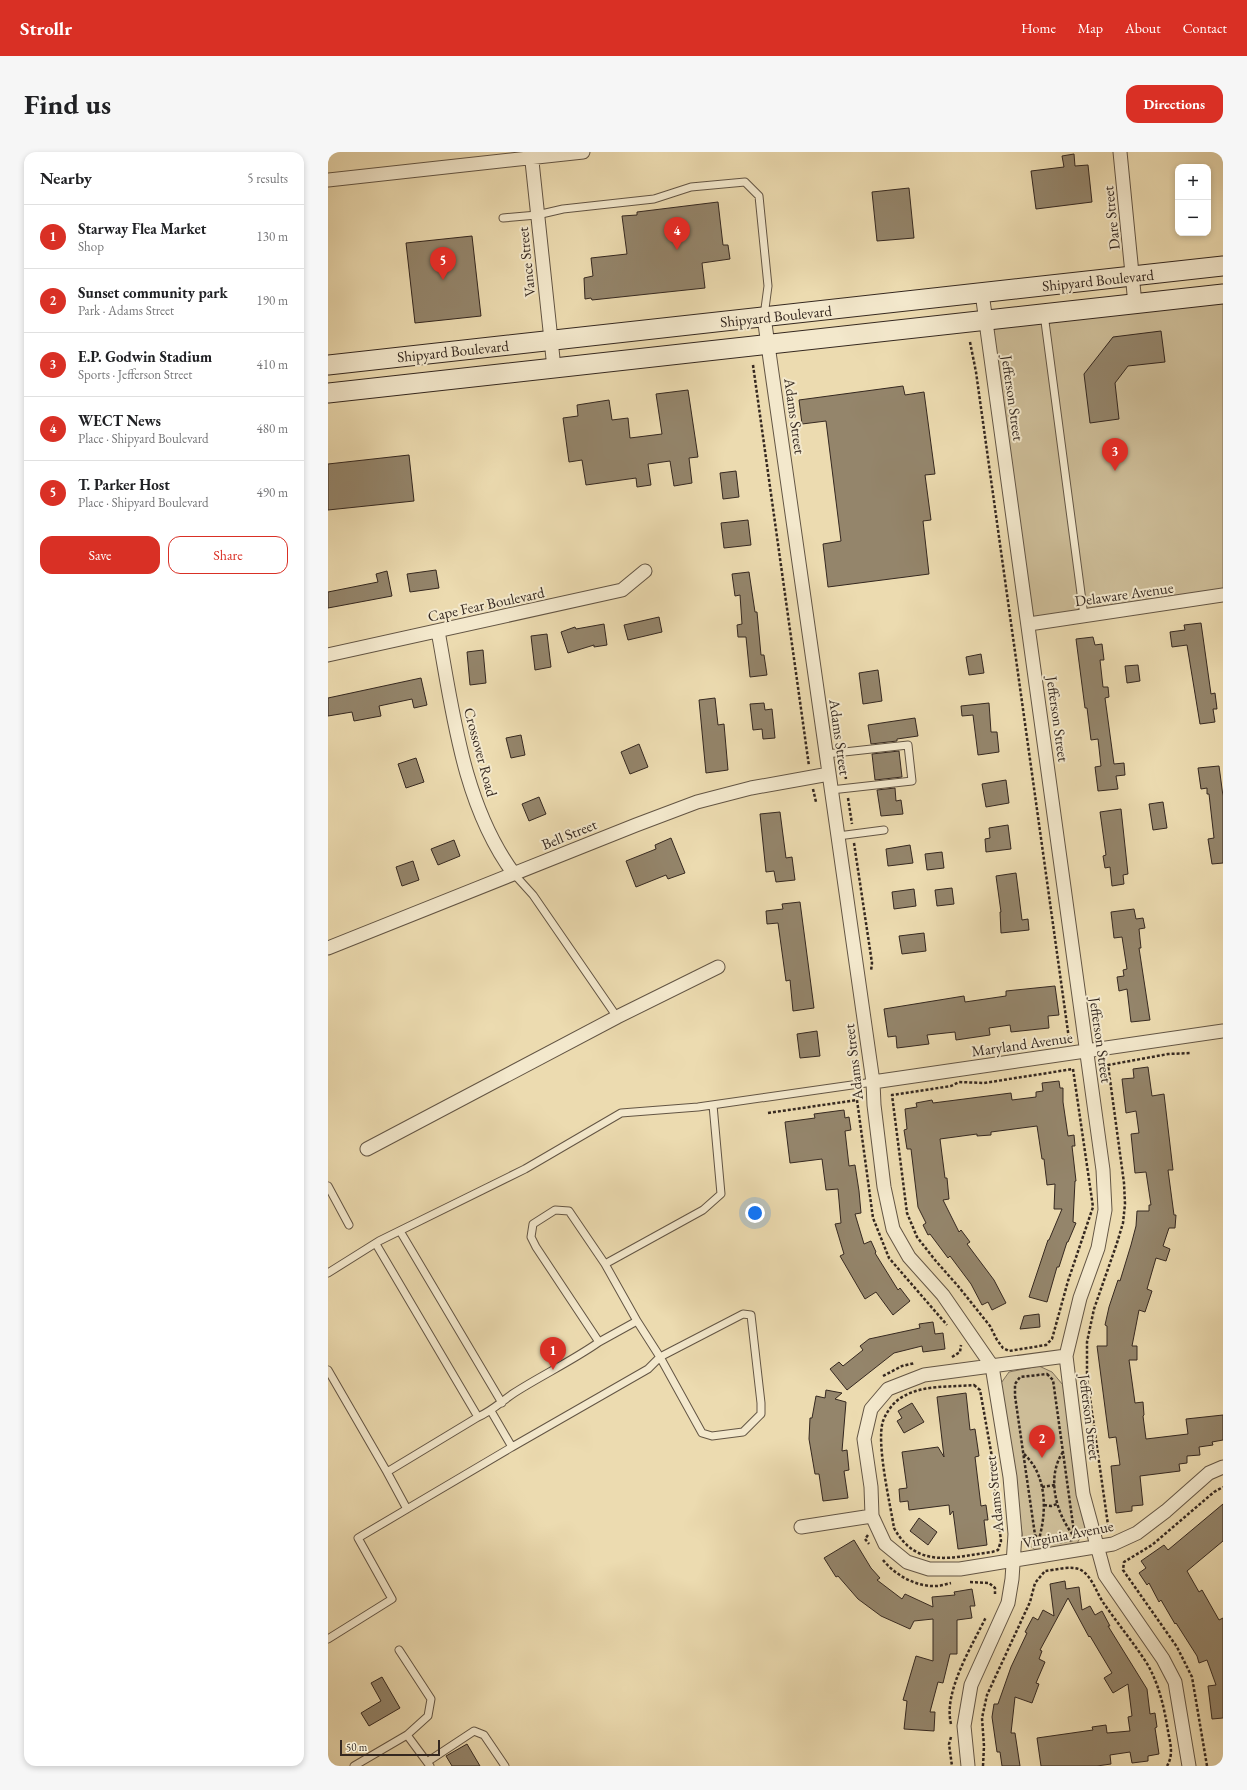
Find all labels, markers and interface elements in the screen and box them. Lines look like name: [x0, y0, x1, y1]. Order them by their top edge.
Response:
text: Strollr: [20, 16, 72, 41]
text: Home: [1021, 19, 1056, 37]
text: Map: [1078, 19, 1103, 37]
text: About: [1125, 19, 1161, 37]
text: Contact: [1183, 19, 1227, 37]
button: Directions: [1126, 85, 1223, 123]
text: Find us: [24, 86, 111, 122]
map controls: [1175, 164, 1211, 236]
button: +: [1175, 164, 1211, 200]
text: Nearby: [40, 167, 92, 189]
text: 5 results: [247, 170, 288, 187]
street label: Dare Street: [1098, 185, 1124, 251]
button: −: [1175, 200, 1211, 236]
pin: 4: [664, 217, 690, 250]
text: Starway Flea Market: [78, 219, 206, 238]
street label: Vance Street: [513, 226, 539, 298]
text: 1: [50, 228, 56, 245]
text: 130 m: [257, 228, 288, 245]
text: Shop: [78, 238, 104, 255]
pin: 5: [430, 247, 456, 280]
street label: Shipyard Boulevard: [1041, 265, 1155, 295]
text: Sunset community park: [78, 283, 228, 302]
text: 2: [50, 292, 56, 309]
text: 190 m: [257, 292, 288, 309]
street label: Shipyard Boulevard: [719, 301, 833, 331]
text: Park · Adams Street: [78, 302, 174, 319]
street label: Shipyard Boulevard: [396, 336, 510, 366]
text: E.P. Godwin Stadium: [78, 347, 212, 366]
street label: Jefferson Street: [997, 352, 1028, 442]
text: 3: [50, 356, 56, 373]
text: 410 m: [257, 356, 288, 373]
text: Sports · Jefferson Street: [78, 366, 192, 383]
street label: Adams Street: [780, 376, 810, 455]
text: WECT News: [78, 411, 161, 430]
text: 4: [50, 420, 56, 437]
text: 480 m: [257, 420, 288, 437]
text: Place · Shipyard Boulevard: [78, 430, 209, 447]
pin: 3: [1102, 438, 1128, 471]
text: T. Parker Host: [78, 475, 170, 494]
text: 5: [50, 484, 56, 501]
text: 490 m: [257, 484, 288, 501]
text: Place · Shipyard Boulevard: [78, 494, 209, 511]
button: Save: [40, 536, 160, 574]
button: Share: [168, 536, 288, 574]
street label: Delaware Avenue: [1073, 578, 1175, 610]
street label: Cape Fear Boulevard: [426, 582, 547, 626]
street label: Jefferson Street: [1042, 673, 1073, 763]
street label: Adams Street: [825, 697, 855, 776]
street label: Crossover Road: [460, 705, 502, 799]
street label: Bell Street: [539, 814, 600, 854]
street label: Jefferson Street: [1085, 994, 1116, 1084]
street label: Adams Street: [839, 1023, 867, 1102]
street label: Maryland Avenue: [970, 1027, 1074, 1061]
your location: [745, 1203, 765, 1223]
pin: 1: [540, 1337, 566, 1370]
street label: Jefferson Street: [1075, 1371, 1105, 1461]
pin: 2: [1029, 1425, 1055, 1458]
street label: Adams Street: [981, 1455, 1008, 1534]
street label: Virginia Avenue: [1021, 1516, 1115, 1552]
scale bar: [340, 1738, 440, 1757]
text: 50 m: [346, 1740, 367, 1754]

